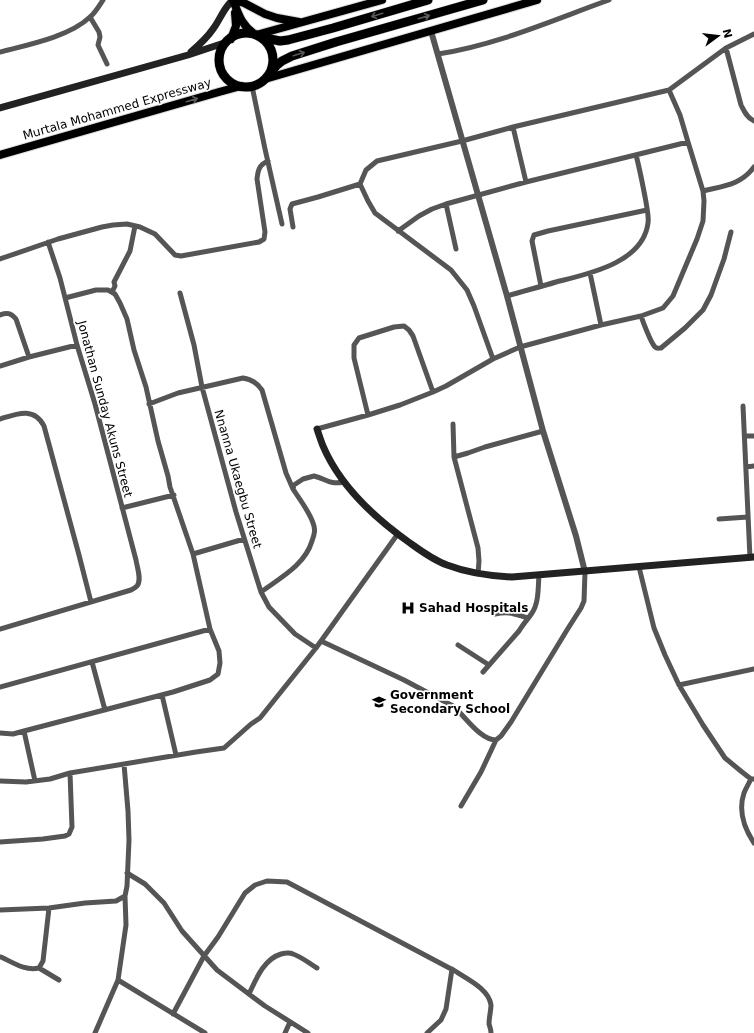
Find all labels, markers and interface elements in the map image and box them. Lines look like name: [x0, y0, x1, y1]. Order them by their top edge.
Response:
one-way arrow: [371, 12, 384, 19]
one-way arrow: [417, 13, 430, 20]
north arrow: [698, 16, 738, 56]
text: N: [720, 27, 735, 40]
one-way arrow: [293, 49, 305, 57]
street label: Murtala Mohammed Expressway: [21, 75, 213, 143]
one-way arrow: [185, 96, 198, 103]
street label: Jonathan Sunday Akuns Street: [74, 318, 135, 499]
street label: Nnanna Ukaegbu Street: [211, 408, 265, 550]
hospital icon: Sahad Hospitals: [400, 600, 416, 616]
place label: Sahad Hospitals: [419, 601, 528, 615]
place label: Government Secondary School: [390, 688, 510, 716]
school or university icon: Government Secondary School: [371, 694, 387, 710]

